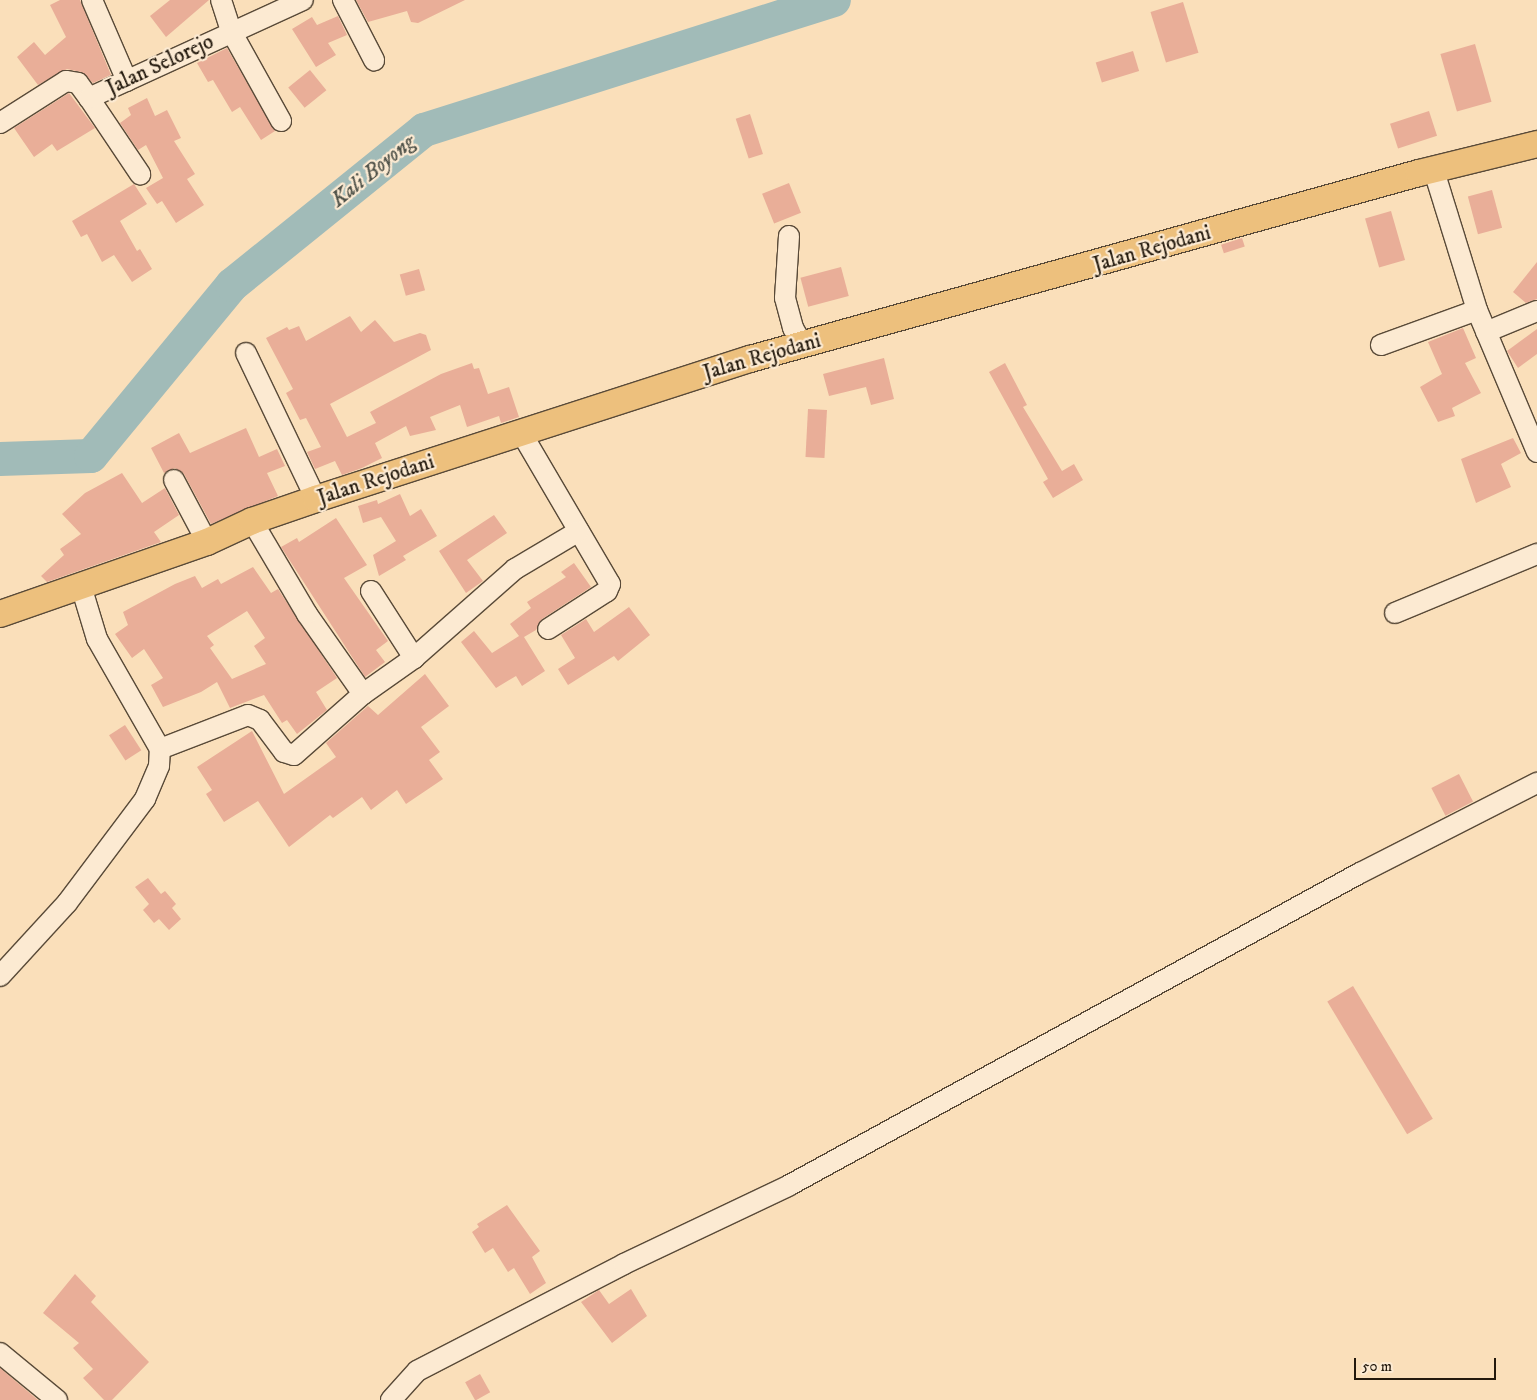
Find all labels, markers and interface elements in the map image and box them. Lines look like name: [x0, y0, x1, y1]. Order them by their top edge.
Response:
street label: Jalan Selorejo: [102, 29, 218, 101]
water label: Kali Boyong: [326, 129, 420, 213]
street label: Jalan Rejodani: [1090, 220, 1214, 278]
street label: Jalan Rejodani: [700, 328, 824, 386]
street label: Jalan Rejodani: [314, 449, 438, 511]
scale bar: [1357, 1348, 1500, 1380]
text: 50 m: [1362, 1357, 1392, 1376]

